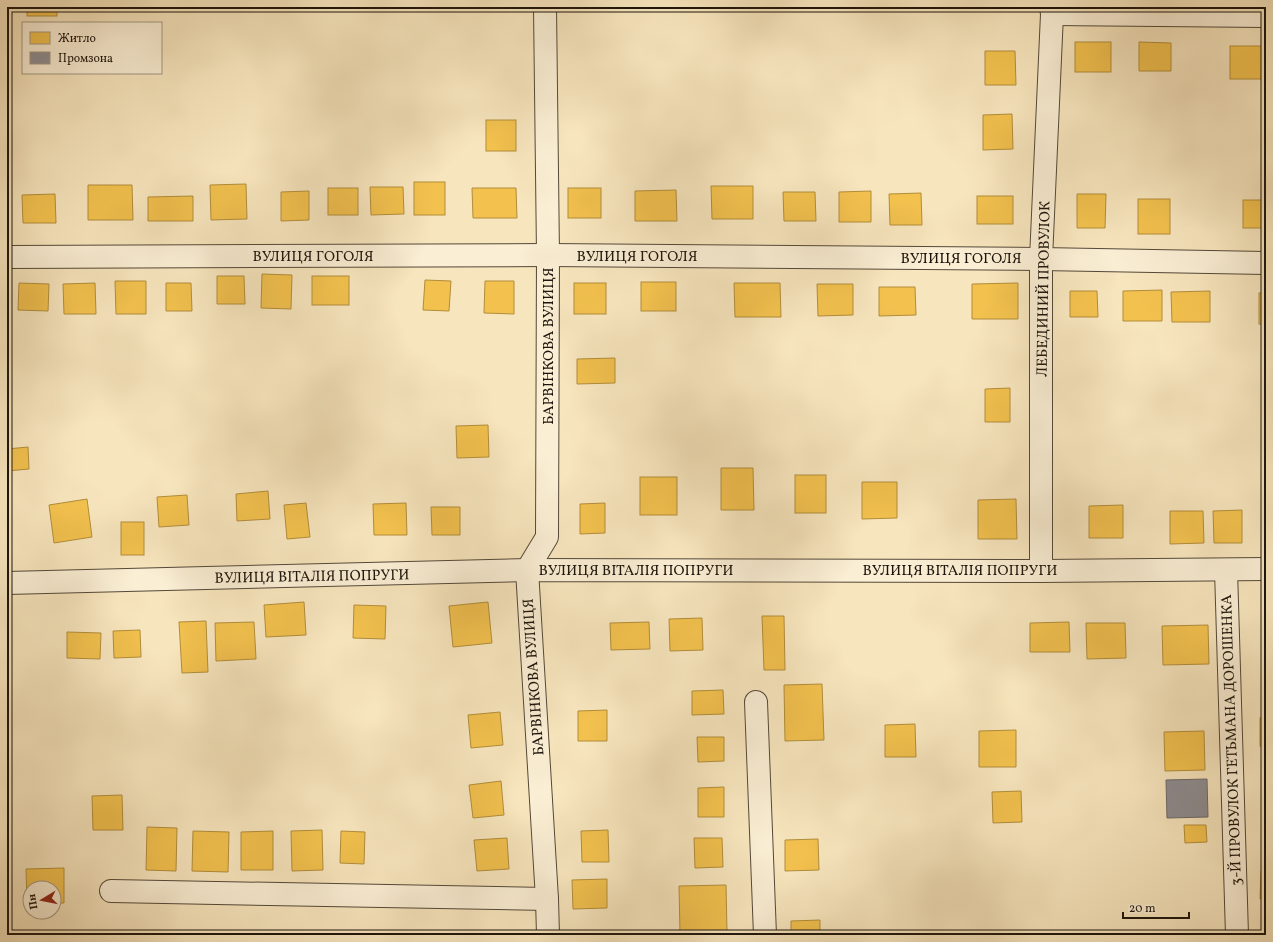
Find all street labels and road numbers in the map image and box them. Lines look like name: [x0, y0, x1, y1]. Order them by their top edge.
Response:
street label: ЛЕБЕДИНИЙ ПРОВУЛОК: [1032, 201, 1057, 377]
street label: ВУЛИЦЯ ГОГОЛЯ: [252, 247, 374, 268]
street label: ВУЛИЦЯ ГОГОЛЯ: [576, 247, 698, 268]
street label: ВУЛИЦЯ ГОГОЛЯ: [900, 249, 1022, 270]
street label: БАРВІНКОВА ВУЛИЦЯ: [539, 267, 560, 425]
street label: ВУЛИЦЯ ВІТАЛІЯ ПОПРУГИ: [539, 561, 734, 582]
street label: ВУЛИЦЯ ВІТАЛІЯ ПОПРУГИ: [863, 561, 1058, 582]
street label: ВУЛИЦЯ ВІТАЛІЯ ПОПРУГИ: [214, 565, 410, 590]
street label: 3-Й ПРОВУЛОК ГЕТЬМАНА ДОРОШЕНКА: [1217, 593, 1248, 886]
street label: БАРВІНКОВА ВУЛИЦЯ: [519, 598, 550, 756]

